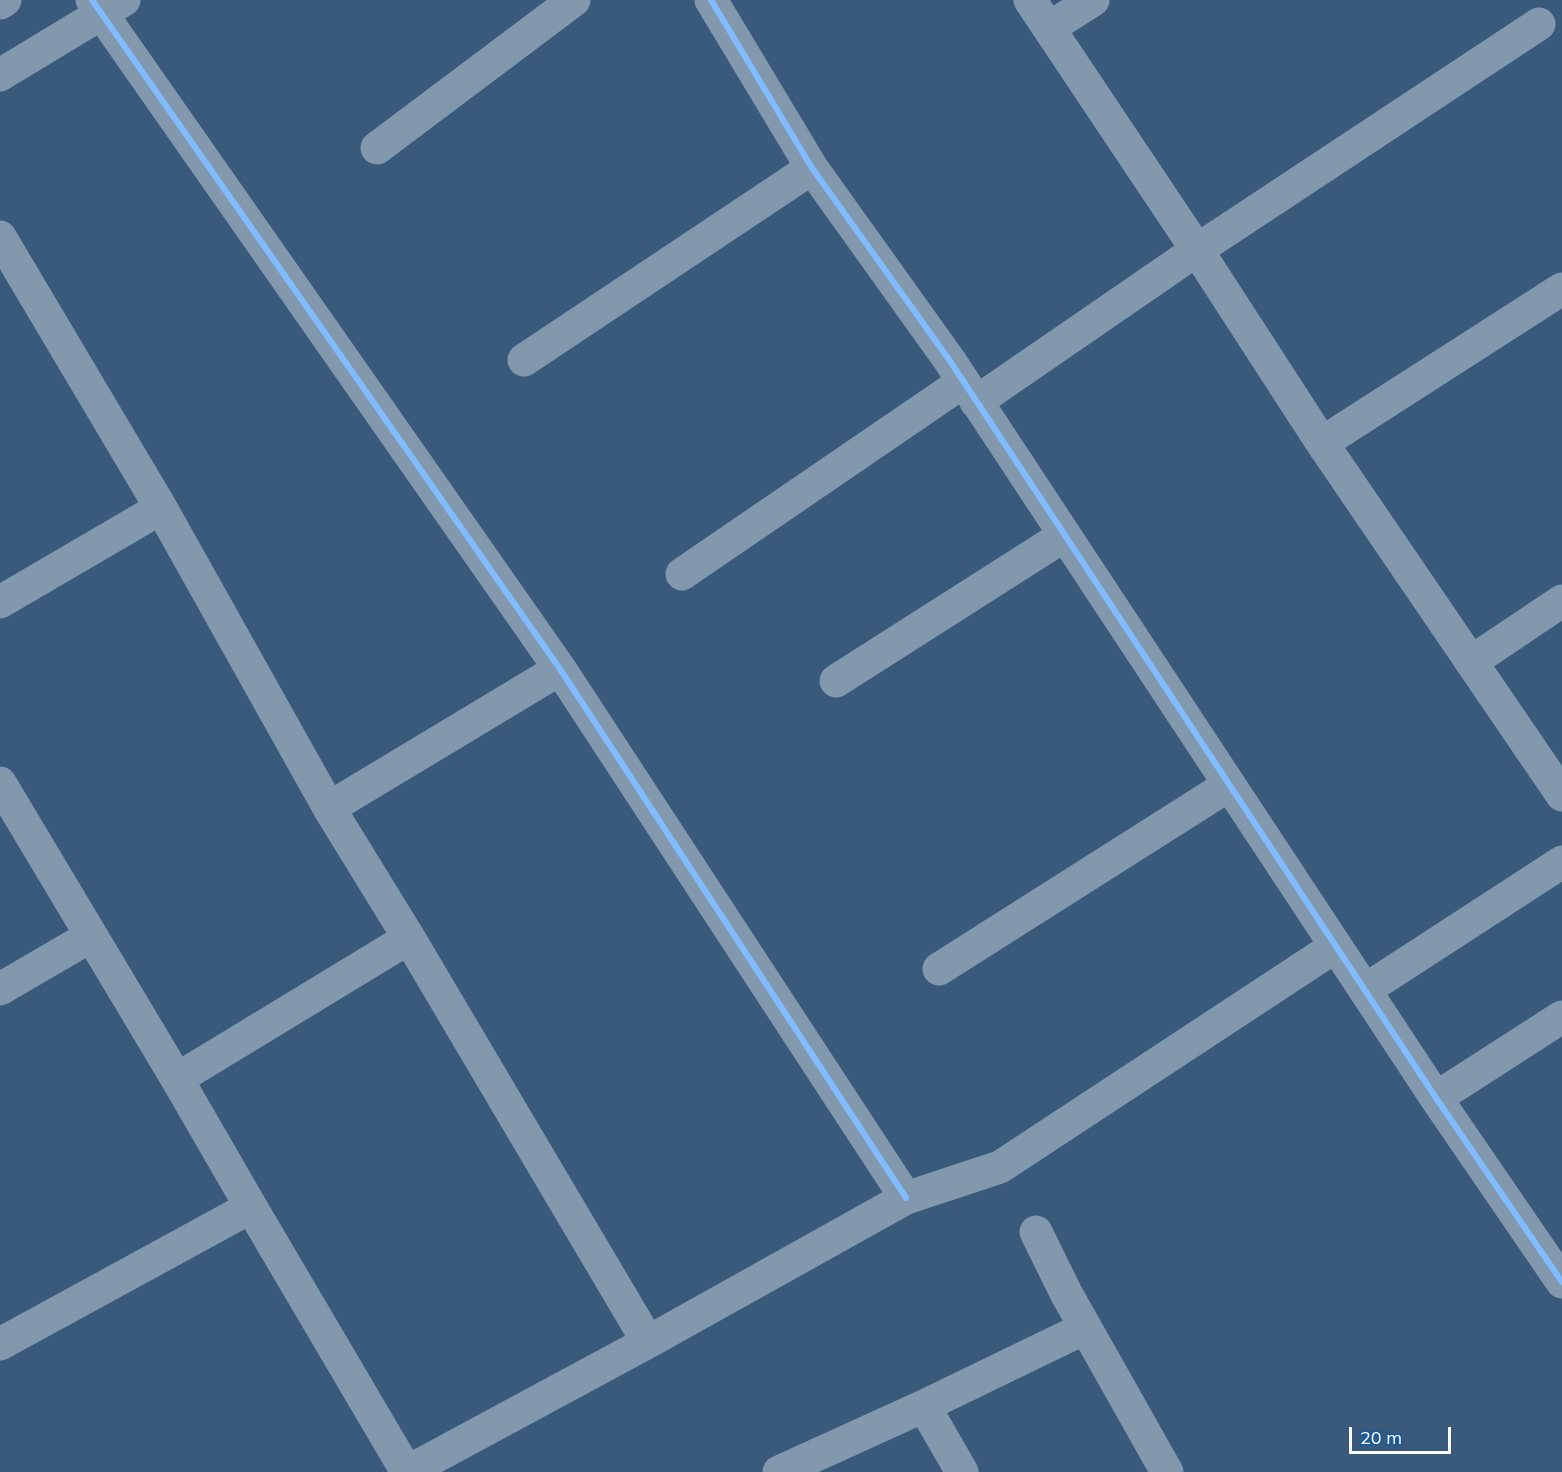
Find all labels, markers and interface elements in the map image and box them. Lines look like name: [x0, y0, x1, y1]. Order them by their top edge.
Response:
scale bar: [1352, 1415, 1454, 1453]
text: 20 m: [1360, 1426, 1402, 1449]

